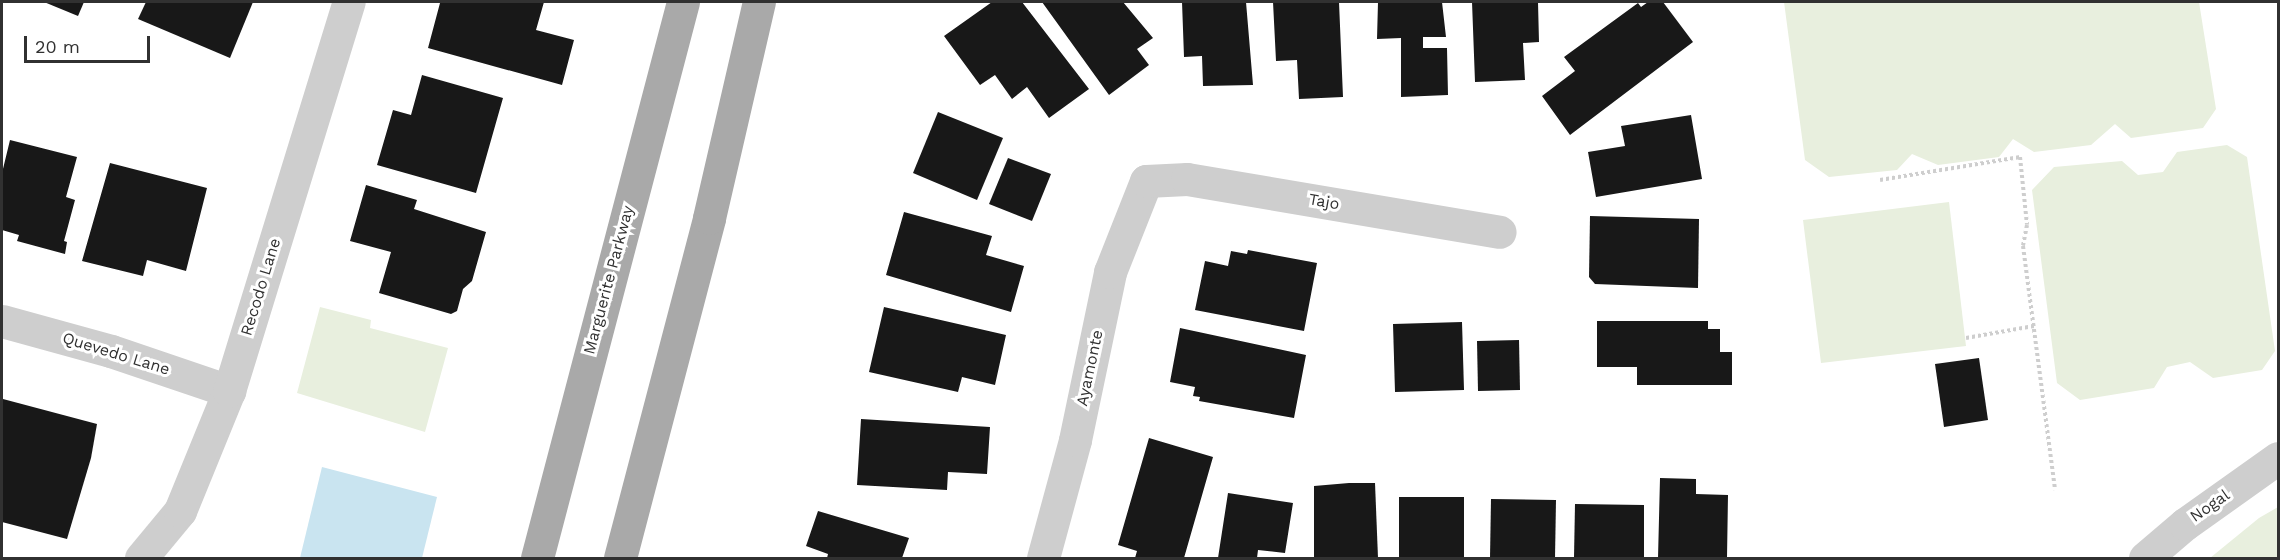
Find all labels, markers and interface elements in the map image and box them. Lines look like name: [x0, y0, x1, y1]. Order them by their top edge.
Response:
scale bar: [27, 24, 153, 62]
text: 20 m: [35, 36, 80, 57]
street label: Tajo: [1307, 190, 1341, 214]
street label: Marguerite Parkway: [580, 204, 638, 356]
street label: Recodo Lane: [237, 236, 285, 338]
street label: Ayamonte: [1073, 328, 1107, 408]
street label: Quevedo Lane: [60, 329, 172, 379]
street label: Nogal: [2187, 486, 2233, 526]

